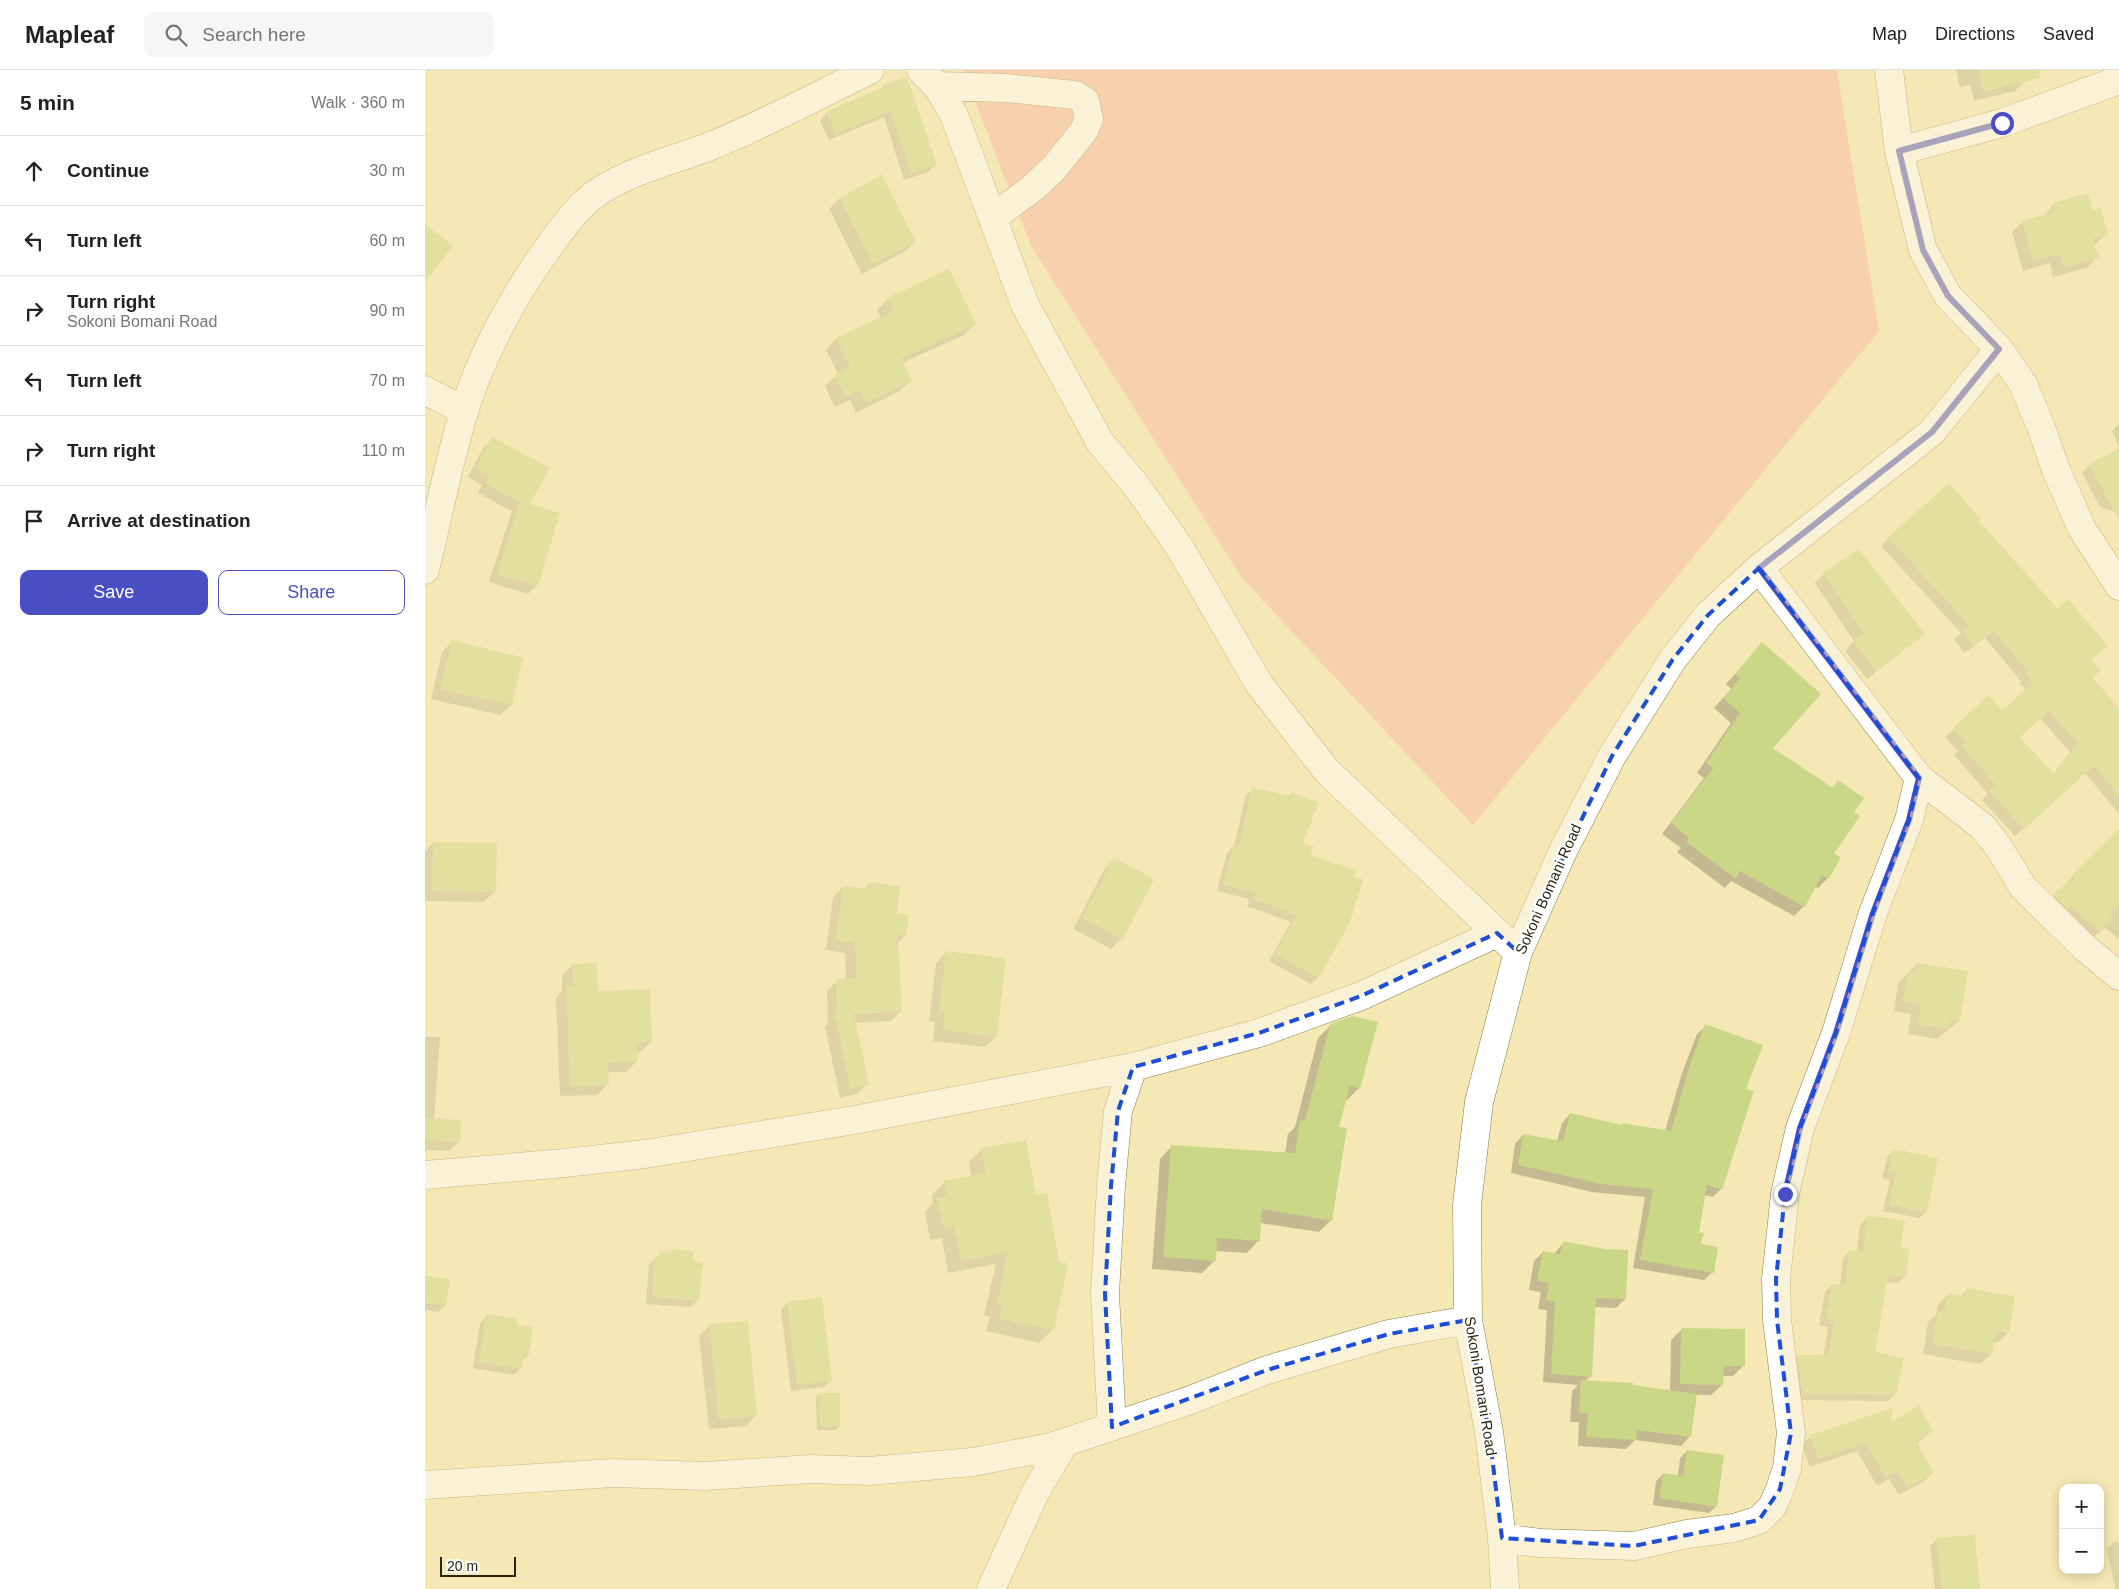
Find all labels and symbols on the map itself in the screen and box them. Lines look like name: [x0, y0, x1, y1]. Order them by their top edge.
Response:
route start: [1991, 112, 2014, 135]
street label: Sokoni Bomani Road: [1512, 821, 1584, 957]
route end: [1774, 1183, 1797, 1206]
street label: Sokoni Bomani Road: [1462, 1315, 1500, 1457]
scale bar: [440, 1554, 516, 1577]

